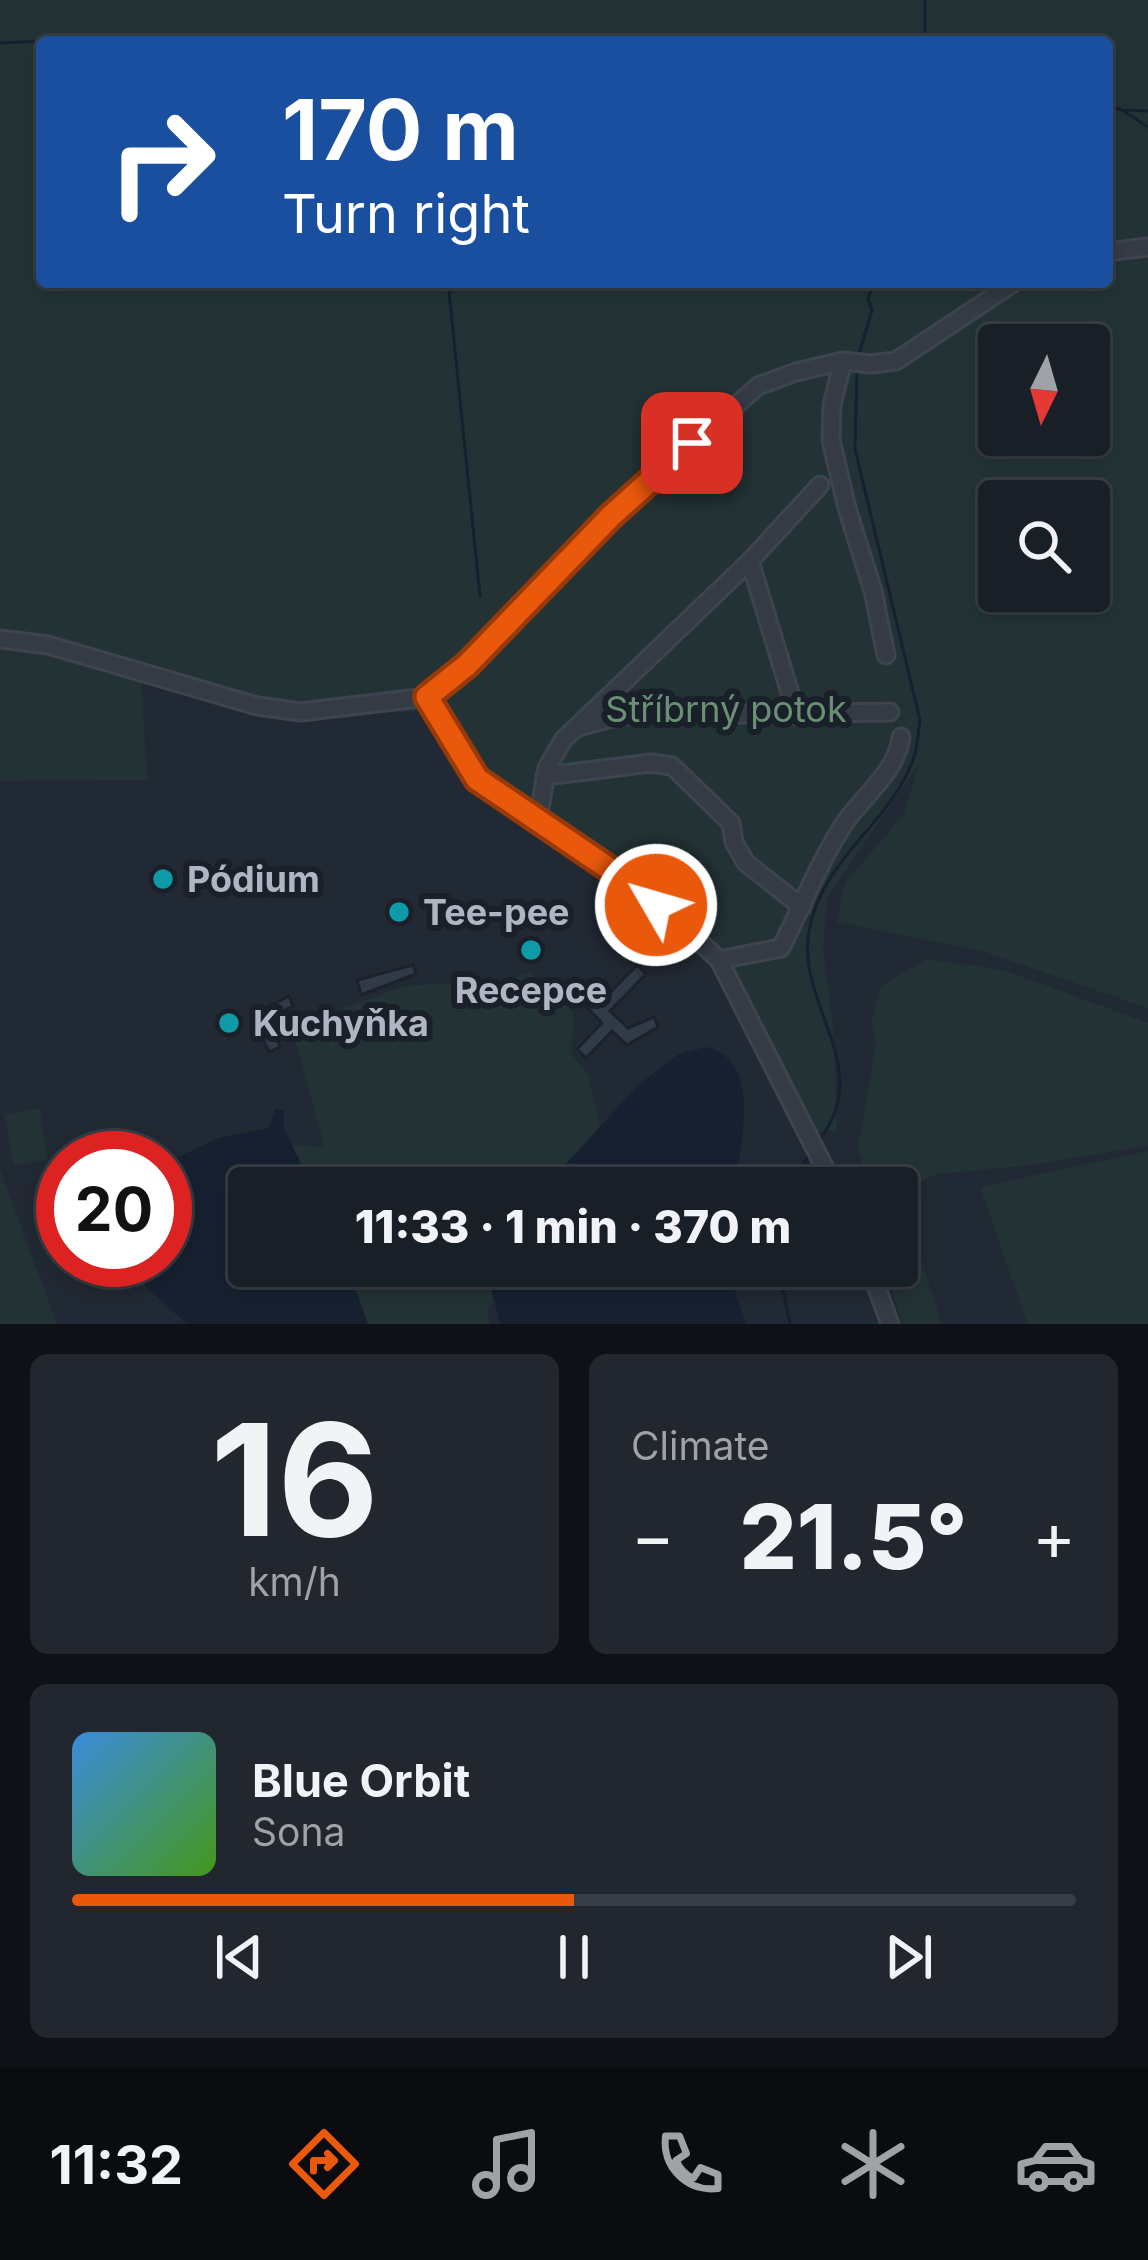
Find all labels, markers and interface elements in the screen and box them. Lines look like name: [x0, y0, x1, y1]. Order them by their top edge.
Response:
text: 170 m: [282, 79, 519, 180]
icon: right: [84, 84, 240, 240]
text: Turn right: [282, 181, 530, 246]
north arrow: [978, 324, 1110, 456]
map controls: [978, 324, 1110, 612]
pin: [641, 392, 743, 494]
icon: arrive: [659, 410, 725, 476]
button: search: [978, 480, 1110, 612]
park label: Stříbrný potok: [605, 687, 847, 731]
position arrow: [593, 842, 719, 968]
place label: Pódium: [187, 857, 320, 901]
marker: Pódium: [150, 866, 176, 892]
place label: Tee-pee: [423, 890, 570, 934]
marker: Tee-pee: [386, 899, 412, 925]
marker: Recepce: [518, 937, 544, 963]
place label: Recepce: [455, 968, 607, 1012]
place label: Kuchyňka: [253, 1001, 429, 1045]
marker: Kuchyňka: [216, 1010, 242, 1036]
speed limit sign: 20: [36, 1131, 192, 1287]
text: 11:33 · 1 min · 370 m: [355, 1199, 791, 1254]
text: 16: [210, 1385, 379, 1574]
text: Climate: [631, 1422, 770, 1469]
text: 21.5°: [739, 1482, 968, 1591]
text: −: [631, 1496, 675, 1576]
text: +: [1032, 1496, 1076, 1576]
text: km/h: [248, 1558, 341, 1605]
text: Blue Orbit: [252, 1753, 470, 1808]
text: Sona: [252, 1808, 345, 1855]
icon: previous: [206, 1924, 272, 1990]
icon: pause: [541, 1924, 607, 1990]
icon: next: [876, 1924, 942, 1990]
icon: directions: [282, 2122, 366, 2206]
icon: music: [465, 2122, 549, 2206]
icon: phone: [648, 2122, 732, 2206]
icon: climate: [831, 2122, 915, 2206]
icon: car: [1014, 2122, 1098, 2206]
text: 11:32: [50, 2132, 183, 2197]

